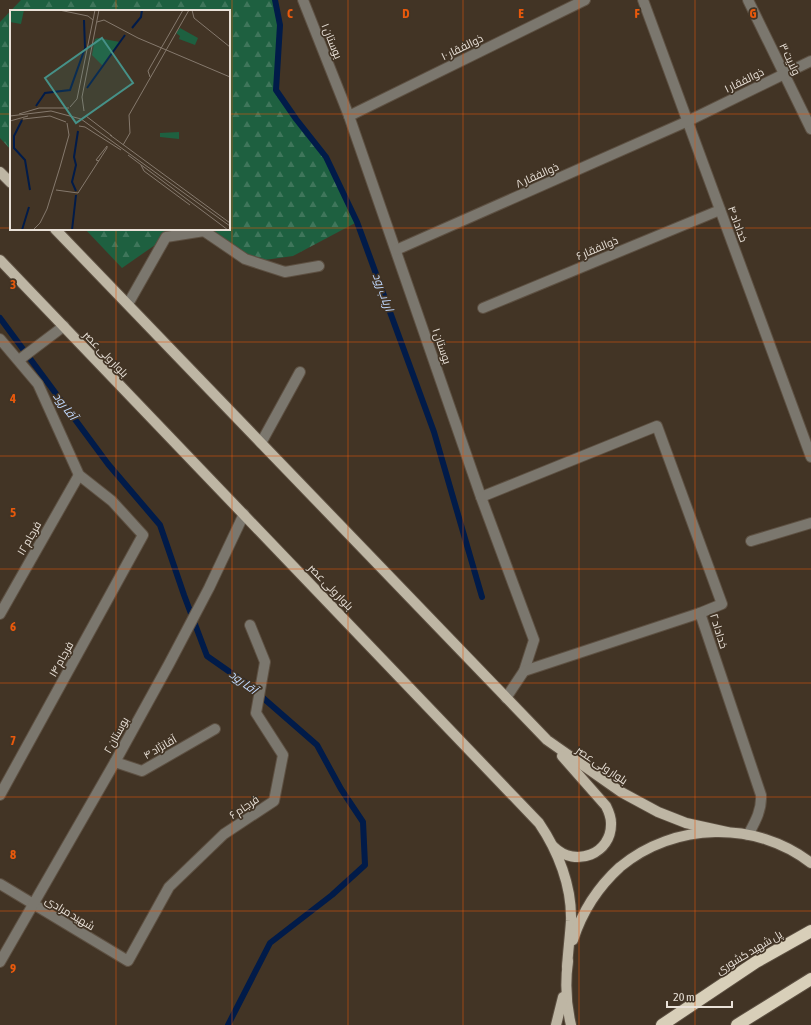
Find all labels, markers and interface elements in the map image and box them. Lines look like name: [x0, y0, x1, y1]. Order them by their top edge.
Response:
text: C: [287, 6, 293, 21]
text: D: [402, 6, 410, 21]
text: E: [518, 6, 524, 21]
text: F: [634, 6, 640, 21]
text: G: [750, 6, 757, 21]
inset map: [10, 10, 230, 230]
street label: بوستان ۱: [319, 22, 345, 61]
street label: ذوالفقار ۱۰: [439, 32, 485, 63]
street label: ولایت ۳: [776, 41, 803, 77]
street label: ذوالفقار ۱: [722, 65, 766, 96]
street label: ذوالفقار ۸: [514, 160, 561, 191]
street label: خداداد ۴: [726, 204, 750, 244]
street label: ذوالفقار ۶: [574, 234, 620, 263]
water label: ارباب رود: [370, 271, 397, 315]
text: 3: [10, 277, 16, 292]
street label: بوستان ۱: [429, 326, 454, 366]
street label: بلوار ولی عصر: [80, 328, 131, 380]
water label: آقا رود: [50, 389, 82, 425]
text: 4: [9, 391, 16, 406]
text: 5: [10, 505, 16, 520]
street label: فرجام ۱۲: [15, 519, 45, 558]
street label: بلوار ولی عصر: [305, 561, 356, 613]
street label: خداداد ۲: [708, 612, 730, 650]
text: 6: [10, 619, 16, 634]
street label: فرجام ۱۴: [46, 639, 77, 680]
water label: آقا رود: [226, 667, 262, 699]
street label: بوستان ۲: [101, 715, 132, 756]
text: 7: [10, 733, 16, 748]
street label: آقانژاد ۴: [141, 733, 179, 762]
street label: بلوار ولی عصر: [573, 743, 630, 787]
street label: فرجام ۶: [227, 793, 262, 823]
text: 8: [10, 847, 16, 862]
street label: شهید مرادی: [43, 894, 97, 933]
street label: پل شهید کشوری: [714, 928, 785, 977]
text: 9: [10, 961, 16, 976]
scale bar: [667, 983, 732, 1009]
text: 20 m: [673, 990, 695, 1004]

